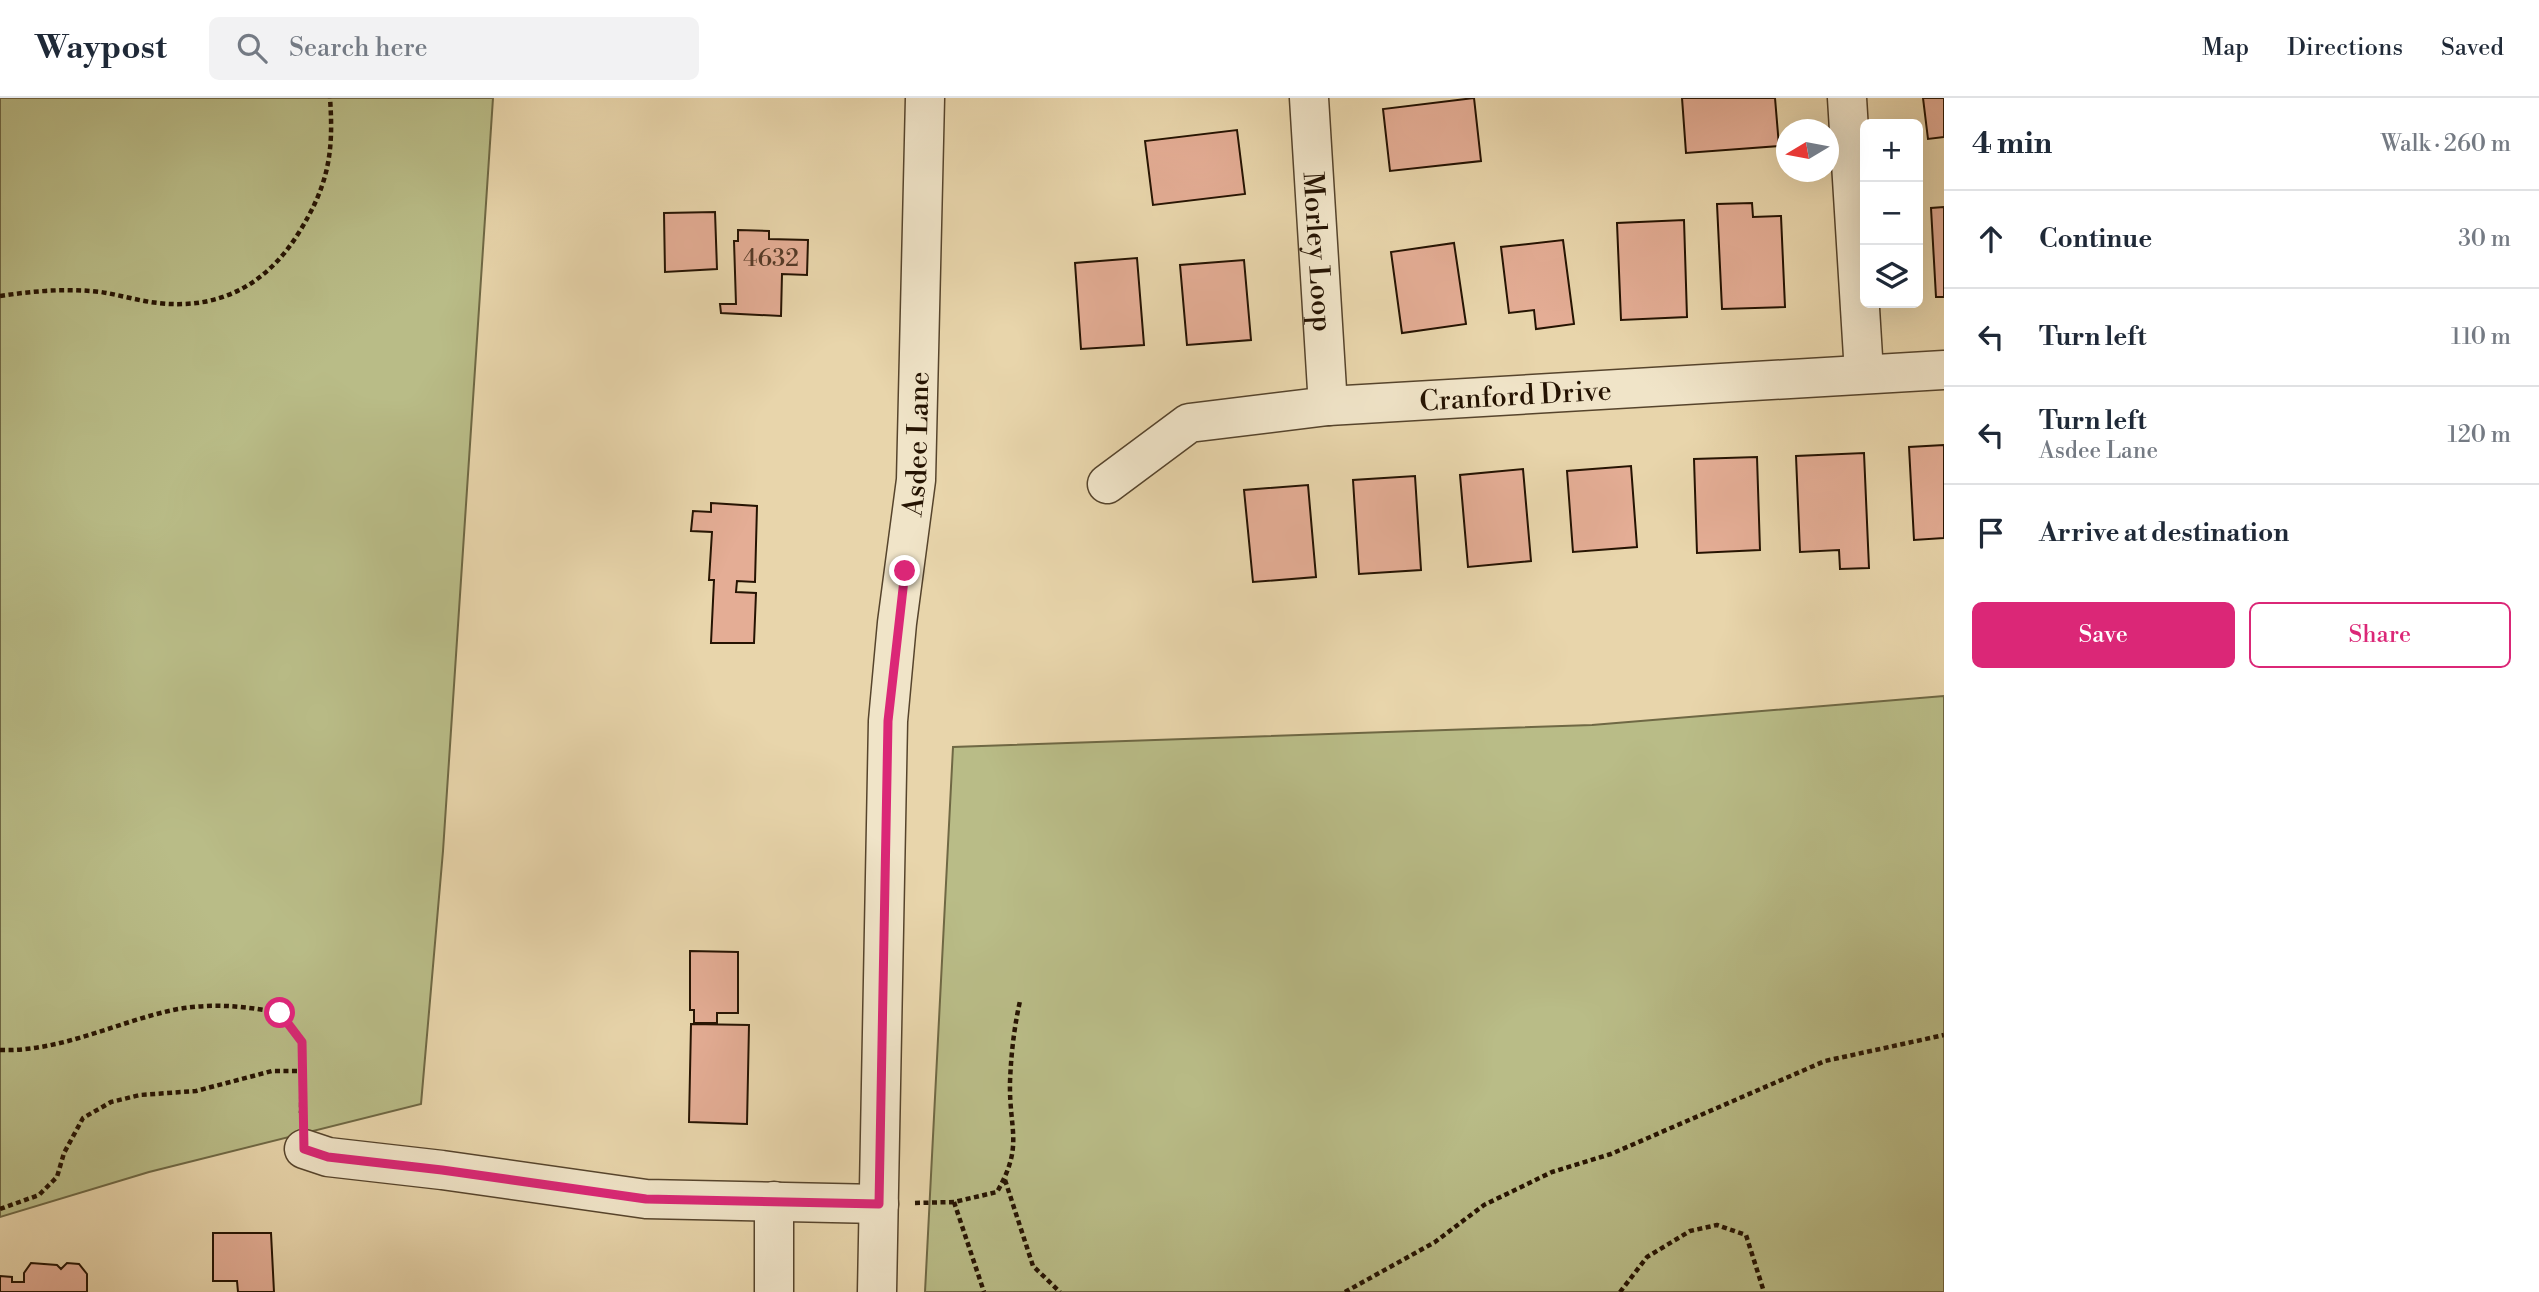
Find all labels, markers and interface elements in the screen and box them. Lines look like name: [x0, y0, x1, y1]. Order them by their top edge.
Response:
search box: [209, 17, 699, 80]
text: Waypost: [35, 28, 167, 69]
icon: search: [233, 29, 271, 67]
text: Search here: [289, 32, 428, 64]
text: Map: [2202, 33, 2249, 63]
text: Directions: [2287, 33, 2403, 63]
text: Saved: [2441, 33, 2504, 63]
north arrow: [1776, 119, 1839, 182]
map controls: [1860, 119, 1923, 308]
button: +: [1860, 119, 1923, 182]
text: 4 min: [1972, 125, 2052, 163]
text: Walk · 260 m: [2381, 130, 2511, 158]
street label: Morley Loop: [1295, 171, 1339, 333]
button: −: [1860, 182, 1923, 245]
icon: ahead: [1972, 220, 2010, 258]
text: Continue: [2039, 223, 2152, 255]
text: 30 m: [2458, 225, 2511, 253]
house number: 4632: [743, 244, 799, 274]
button: layers: [1860, 245, 1923, 308]
icon: left: [1972, 318, 2010, 356]
text: Turn left: [2039, 321, 2147, 353]
text: 110 m: [2451, 323, 2511, 351]
street label: Asdee Lane: [895, 371, 938, 519]
street label: Cranford Drive: [1419, 373, 1613, 420]
text: Turn left: [2039, 405, 2147, 437]
icon: left: [1972, 416, 2010, 454]
text: 120 m: [2447, 421, 2511, 449]
text: Asdee Lane: [2039, 437, 2158, 465]
icon: arrive: [1972, 514, 2010, 552]
text: Arrive at destination: [2039, 517, 2289, 549]
route end: [889, 555, 920, 586]
button: Save: [1972, 602, 2235, 668]
button: Share: [2249, 602, 2511, 668]
route start: [264, 997, 295, 1028]

